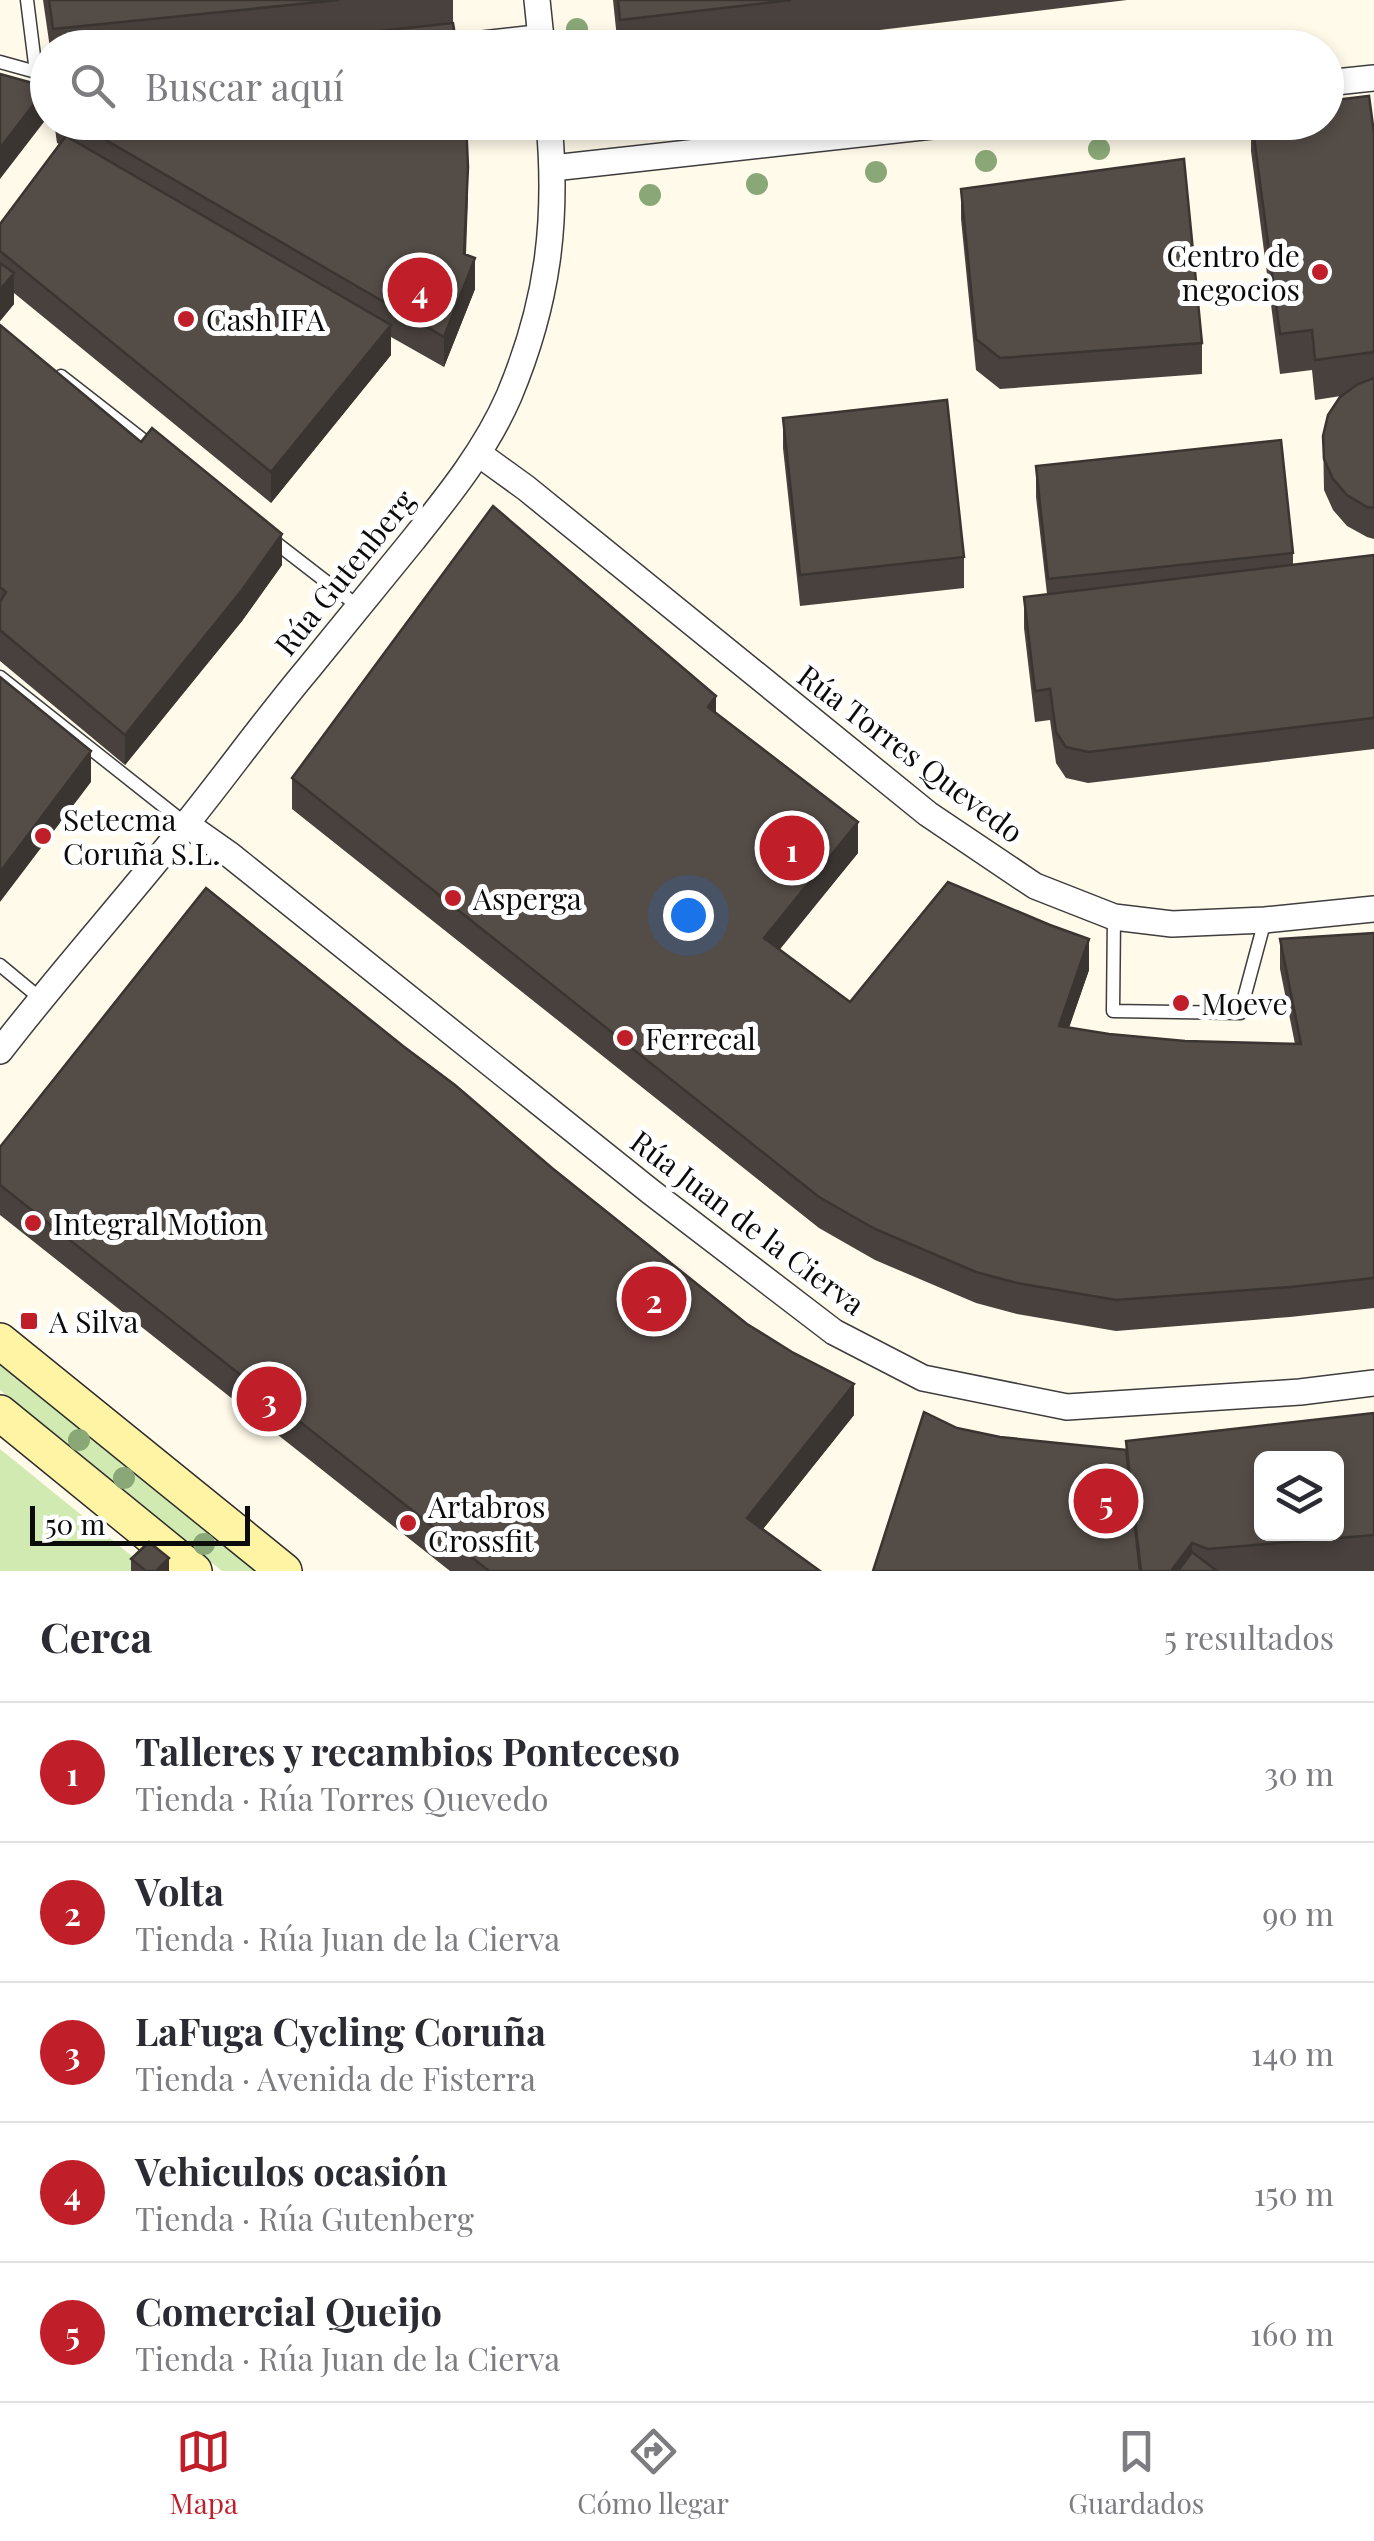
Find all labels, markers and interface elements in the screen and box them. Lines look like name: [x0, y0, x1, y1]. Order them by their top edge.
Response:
search box: [30, 30, 1344, 140]
icon: search: [65, 58, 120, 113]
text: Buscar aquí: [145, 60, 344, 111]
place label: Centro de negocios: [1166, 235, 1300, 309]
pin: 4: [388, 252, 452, 328]
marker: Centro de negocios: [1309, 261, 1331, 283]
place label: Cash IFA: [206, 299, 326, 339]
marker: Cash IFA: [175, 308, 197, 330]
street label: Rúa Gutenberg: [265, 481, 423, 663]
street label: Rúa Torres Quevedo: [790, 655, 1032, 851]
place label: Setecma Coruña S.L.: [63, 799, 220, 873]
pin: 1: [760, 810, 824, 886]
marker: Setecma Coruña S.L.: [32, 825, 54, 847]
place label: Asperga: [472, 878, 582, 918]
marker: Asperga: [442, 887, 464, 909]
your location: [663, 890, 714, 941]
place label: Moeve: [1201, 983, 1288, 1023]
marker: Moeve: [1170, 992, 1192, 1014]
place label: Ferrecal: [645, 1018, 756, 1058]
marker: Ferrecal: [614, 1027, 636, 1049]
street label: Rúa Juan de la Cierva: [623, 1121, 873, 1323]
place label: Integral Motion: [53, 1203, 263, 1243]
marker: Integral Motion: [22, 1212, 44, 1234]
pin: 2: [622, 1262, 686, 1336]
place label: A Silva: [48, 1301, 138, 1341]
marker: A Silva: [18, 1310, 40, 1332]
pin: 3: [236, 1362, 302, 1436]
map controls: [1254, 1451, 1344, 1541]
button: layers: [1254, 1451, 1344, 1541]
pin: 5: [1074, 1464, 1138, 1538]
place label: Artabros Crossfit: [427, 1486, 545, 1560]
scale bar: [30, 1501, 250, 1546]
text: 50 m: [45, 1505, 105, 1542]
marker: Artabros Crossfit: [397, 1512, 419, 1534]
text: Cerca: [40, 1608, 152, 1664]
text: 5 resultados: [1164, 1615, 1334, 1658]
text: Talleres y recambios Ponteceso: [135, 1725, 680, 1776]
text: 1: [66, 1751, 79, 1794]
text: 30 m: [1264, 1751, 1334, 1794]
text: Tienda · Rúa Torres Quevedo: [135, 1776, 549, 1819]
text: Volta: [135, 1865, 224, 1916]
text: 2: [64, 1891, 81, 1934]
text: 90 m: [1262, 1891, 1334, 1934]
text: Tienda · Rúa Juan de la Cierva: [135, 1916, 560, 1959]
text: LaFuga Cycling Coruña: [135, 2005, 546, 2056]
text: 3: [65, 2031, 80, 2074]
text: 140 m: [1251, 2031, 1334, 2074]
text: Tienda · Avenida de Fisterra: [135, 2056, 536, 2099]
text: Vehiculos ocasión: [135, 2145, 448, 2196]
text: 4: [64, 2171, 81, 2214]
text: 150 m: [1254, 2171, 1334, 2214]
text: Tienda · Rúa Gutenberg: [135, 2196, 474, 2239]
text: Comercial Queijo: [135, 2285, 442, 2336]
text: 5: [65, 2311, 80, 2354]
text: 160 m: [1250, 2311, 1334, 2354]
text: Tienda · Rúa Juan de la Cierva: [135, 2336, 560, 2379]
tab: Mapa: [170, 2424, 238, 2521]
tab: Cómo llegar: [577, 2424, 729, 2521]
tab: Guardados: [1068, 2424, 1204, 2521]

